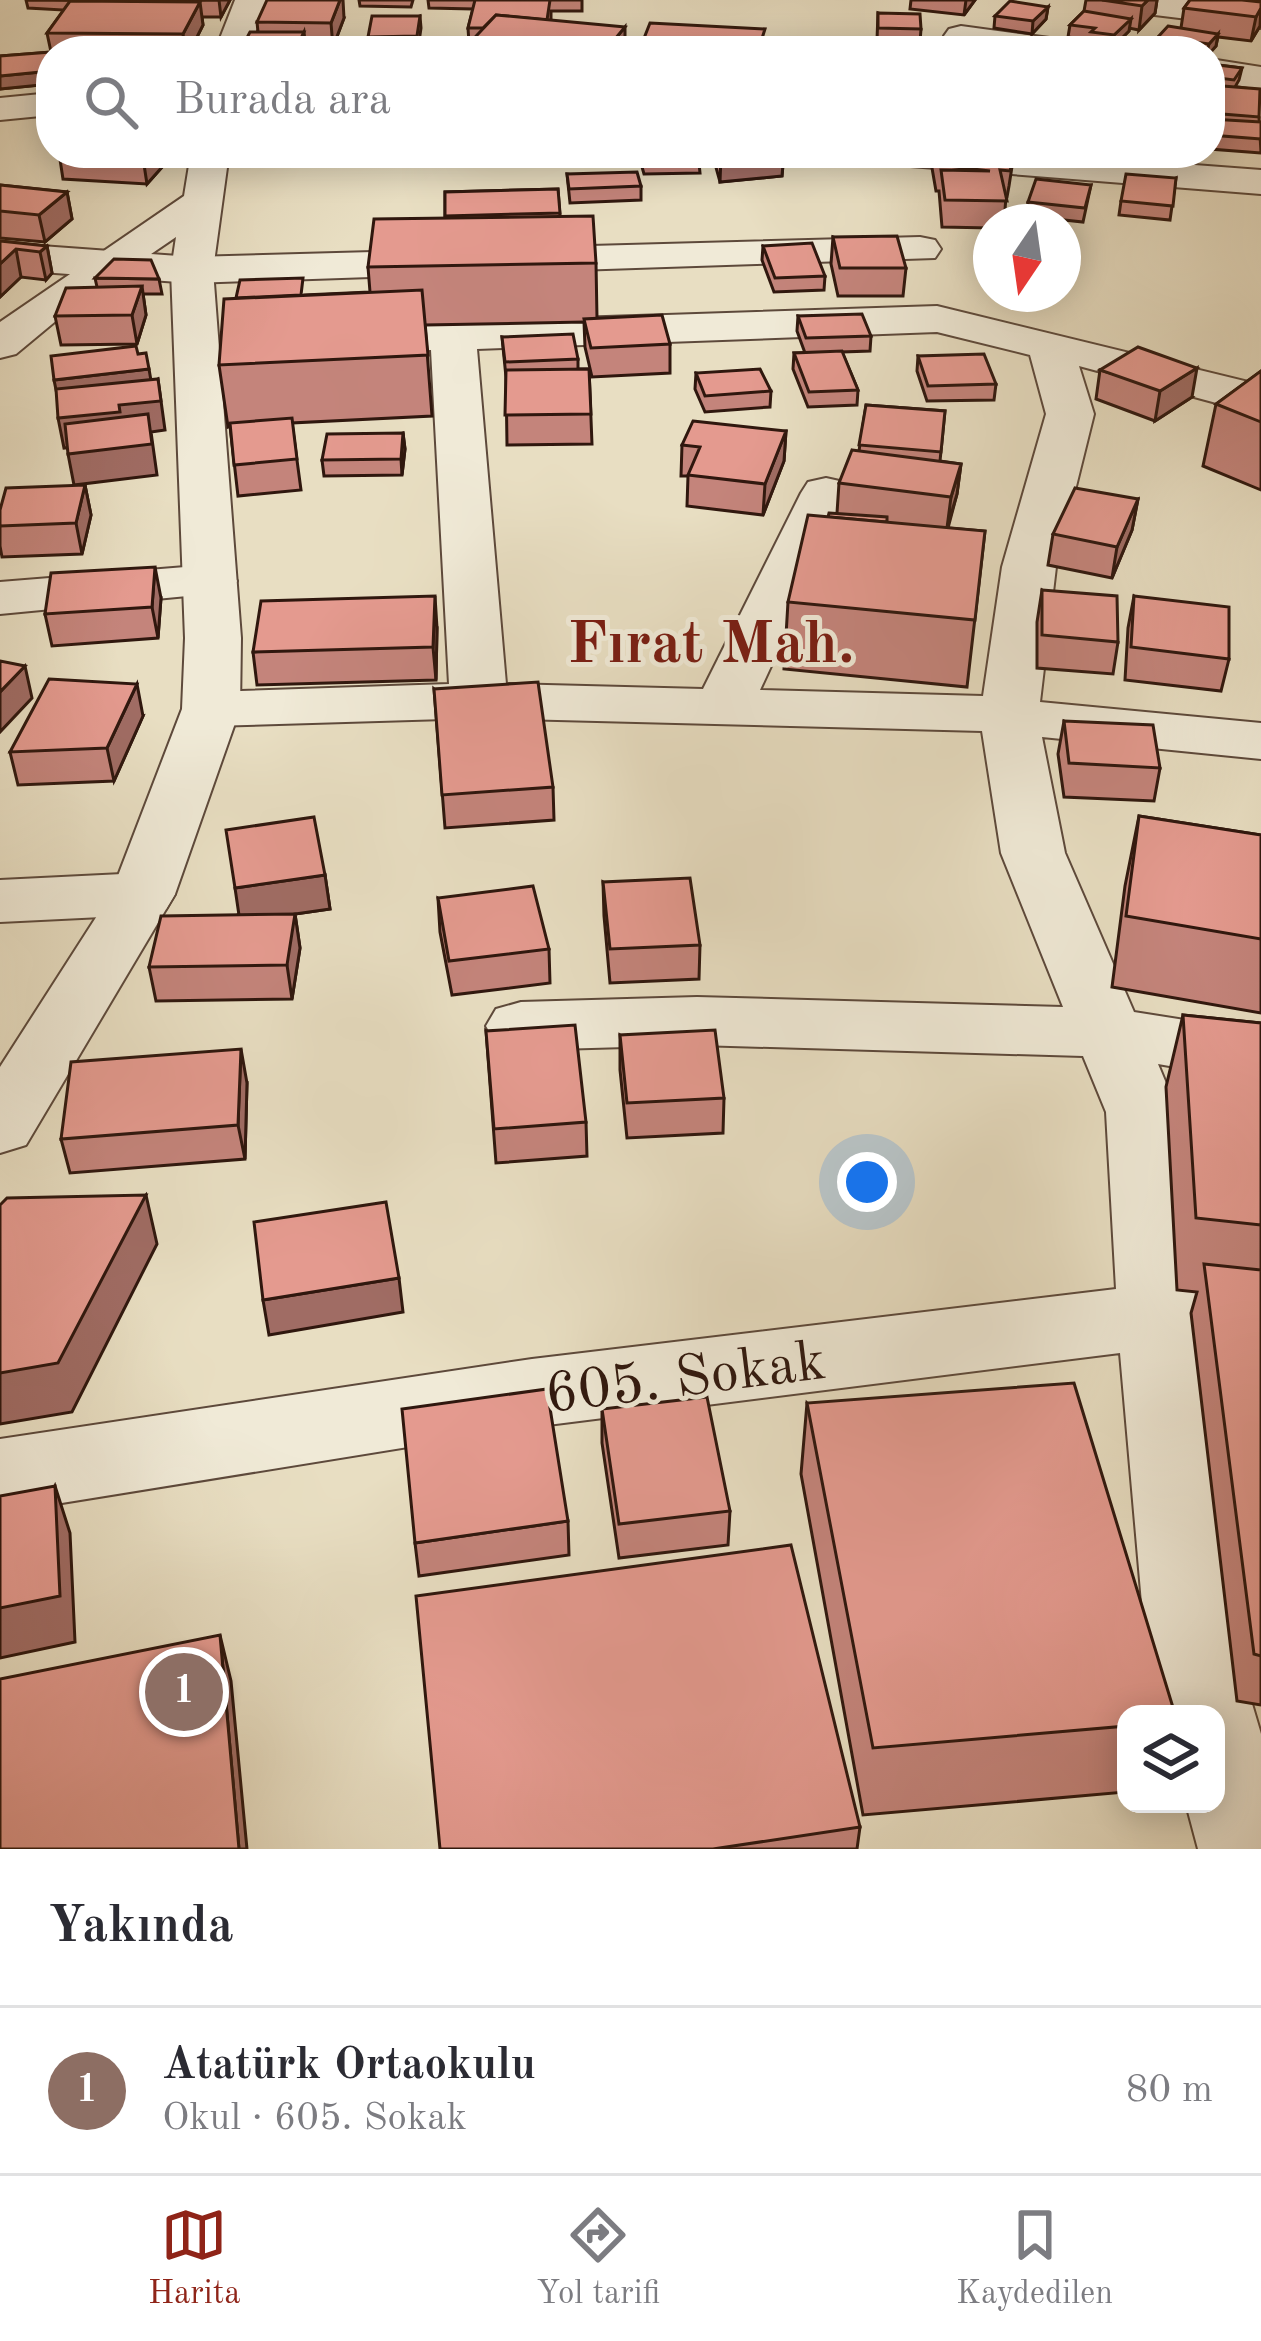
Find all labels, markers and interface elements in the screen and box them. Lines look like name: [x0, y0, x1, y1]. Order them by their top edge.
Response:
search box: [36, 36, 1225, 168]
icon: search: [78, 69, 144, 135]
text: Burada ara: [174, 79, 391, 124]
north arrow: [973, 204, 1081, 312]
district label: Fırat Mah.: [567, 616, 855, 676]
your location: [837, 1152, 897, 1212]
street label: 605. Sokak: [542, 1335, 829, 1426]
pin: 1: [145, 1647, 223, 1737]
map controls: [1117, 1705, 1225, 1813]
button: layers: [1117, 1705, 1225, 1813]
text: Yakında: [48, 1902, 234, 1953]
text: Atatürk Ortaokulu: [162, 2044, 536, 2089]
text: 1: [76, 2071, 98, 2110]
text: 80 m: [1126, 2071, 1213, 2110]
text: Okul · 605. Sokak: [162, 2099, 467, 2138]
tab: Harita: [148, 2202, 241, 2315]
tab: Yol tarifi: [536, 2202, 660, 2315]
tab: Kaydedilen: [956, 2202, 1113, 2315]

